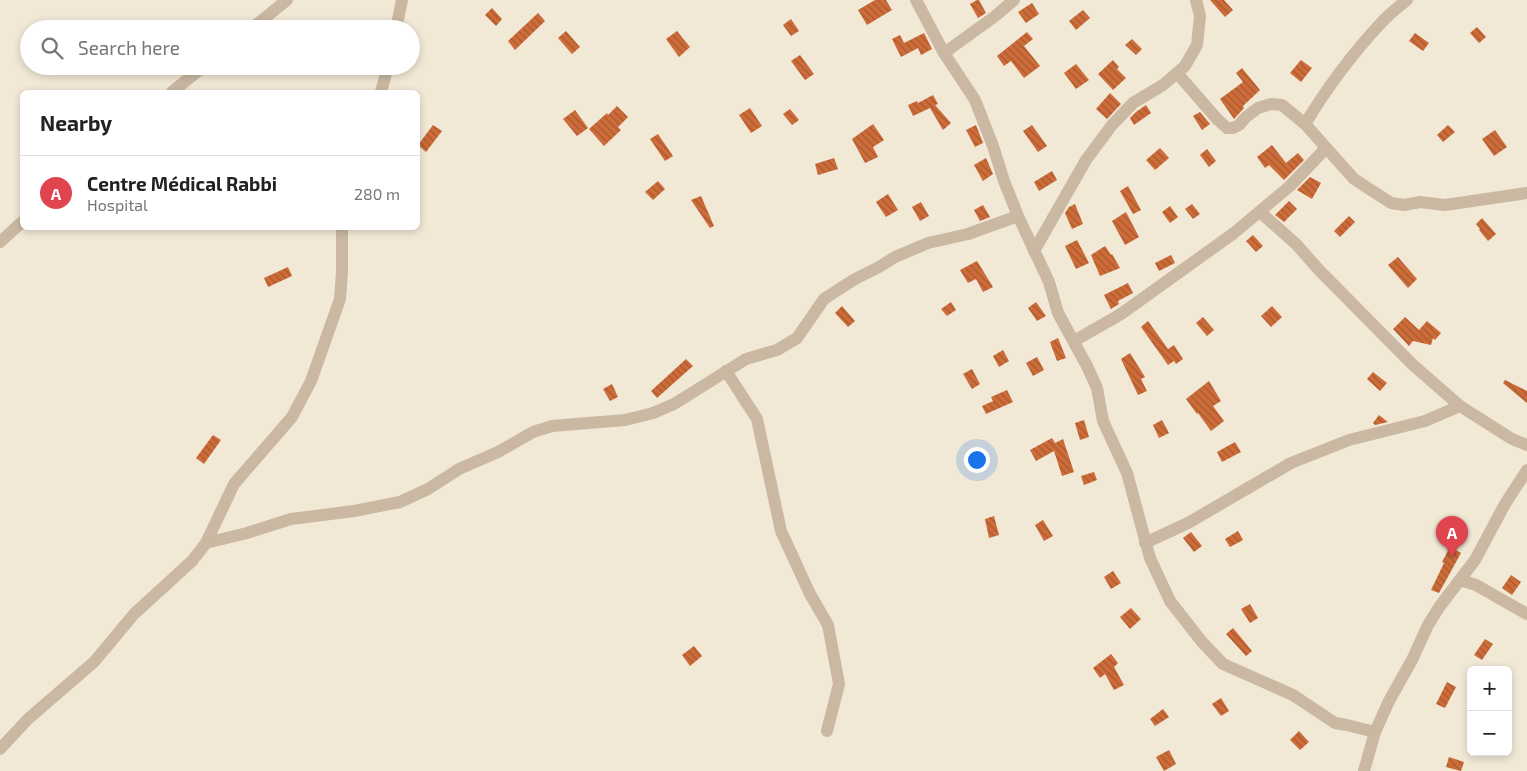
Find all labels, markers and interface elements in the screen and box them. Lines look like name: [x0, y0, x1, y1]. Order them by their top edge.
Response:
search box: [20, 20, 420, 75]
icon: search: [38, 34, 66, 62]
text: Search here: [78, 36, 180, 59]
text: Nearby: [40, 110, 112, 135]
text: Centre Médical Rabbi: [87, 172, 277, 195]
text: A: [51, 184, 61, 203]
text: 280 m: [354, 184, 400, 203]
text: Hospital: [87, 195, 148, 214]
your location: [964, 447, 990, 473]
pin: A: [1436, 516, 1468, 557]
map controls: [1467, 666, 1512, 756]
button: +: [1467, 666, 1512, 711]
button: −: [1467, 711, 1512, 756]

